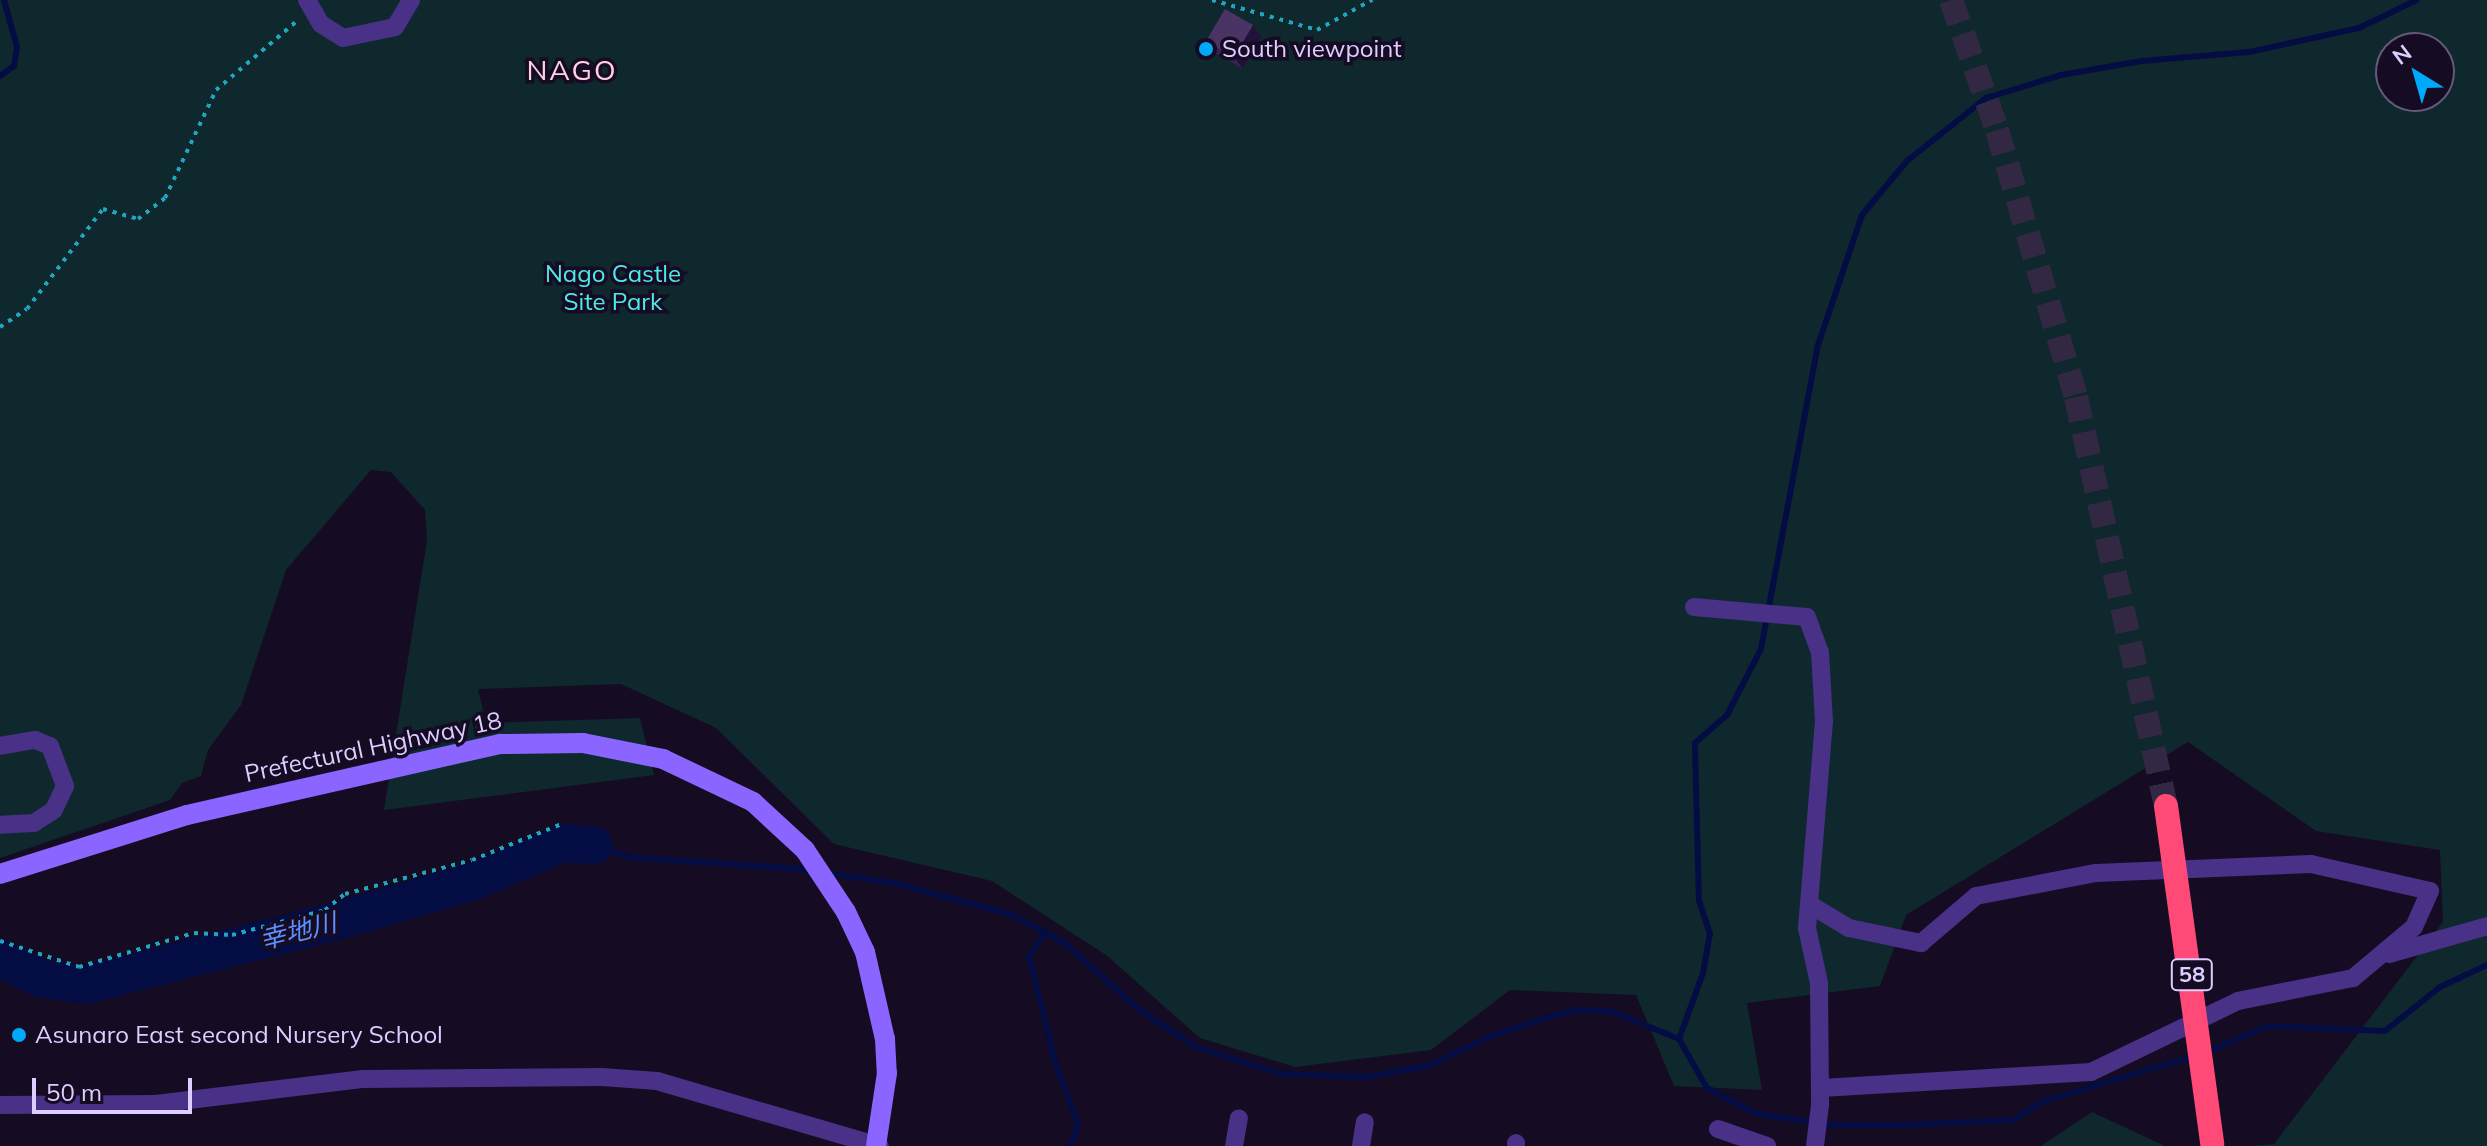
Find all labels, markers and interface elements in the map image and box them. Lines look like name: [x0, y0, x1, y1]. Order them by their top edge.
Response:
north arrow: [2375, 32, 2455, 112]
place label: South viewpoint: [1222, 35, 1402, 63]
text: N: [2387, 38, 2417, 71]
marker: South viewpoint: [1197, 40, 1215, 58]
district label: NAGO: [526, 53, 618, 87]
park label: Nago Castle Site Park: [545, 260, 681, 316]
street label: Prefectural Highway 18: [242, 706, 504, 788]
water label: 幸地川: [256, 906, 340, 956]
road number: 58: [2170, 957, 2214, 993]
place label: Asunaro East second Nursery School: [35, 1021, 443, 1049]
marker: Asunaro East second Nursery School: [10, 1026, 28, 1044]
scale bar: [36, 1062, 196, 1112]
text: 50 m: [46, 1077, 102, 1107]

